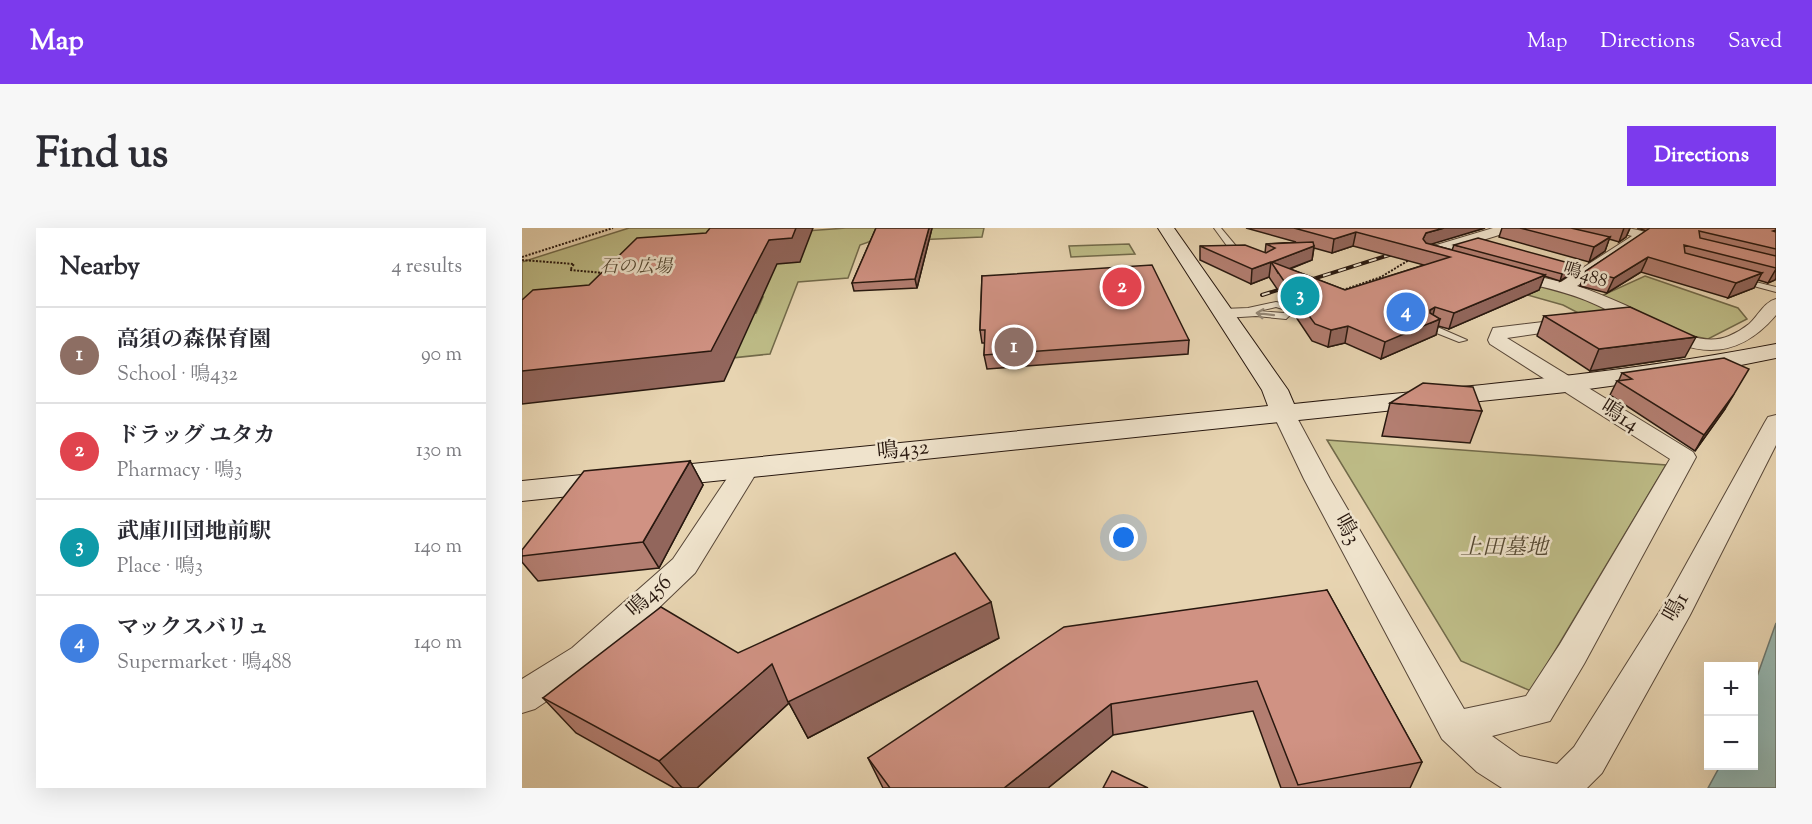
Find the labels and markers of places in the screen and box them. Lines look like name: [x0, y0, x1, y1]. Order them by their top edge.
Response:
pin: 2: [1102, 264, 1142, 310]
pin: 3: [1280, 274, 1320, 318]
pin: 4: [1386, 290, 1426, 334]
pin: 1: [994, 324, 1034, 370]

